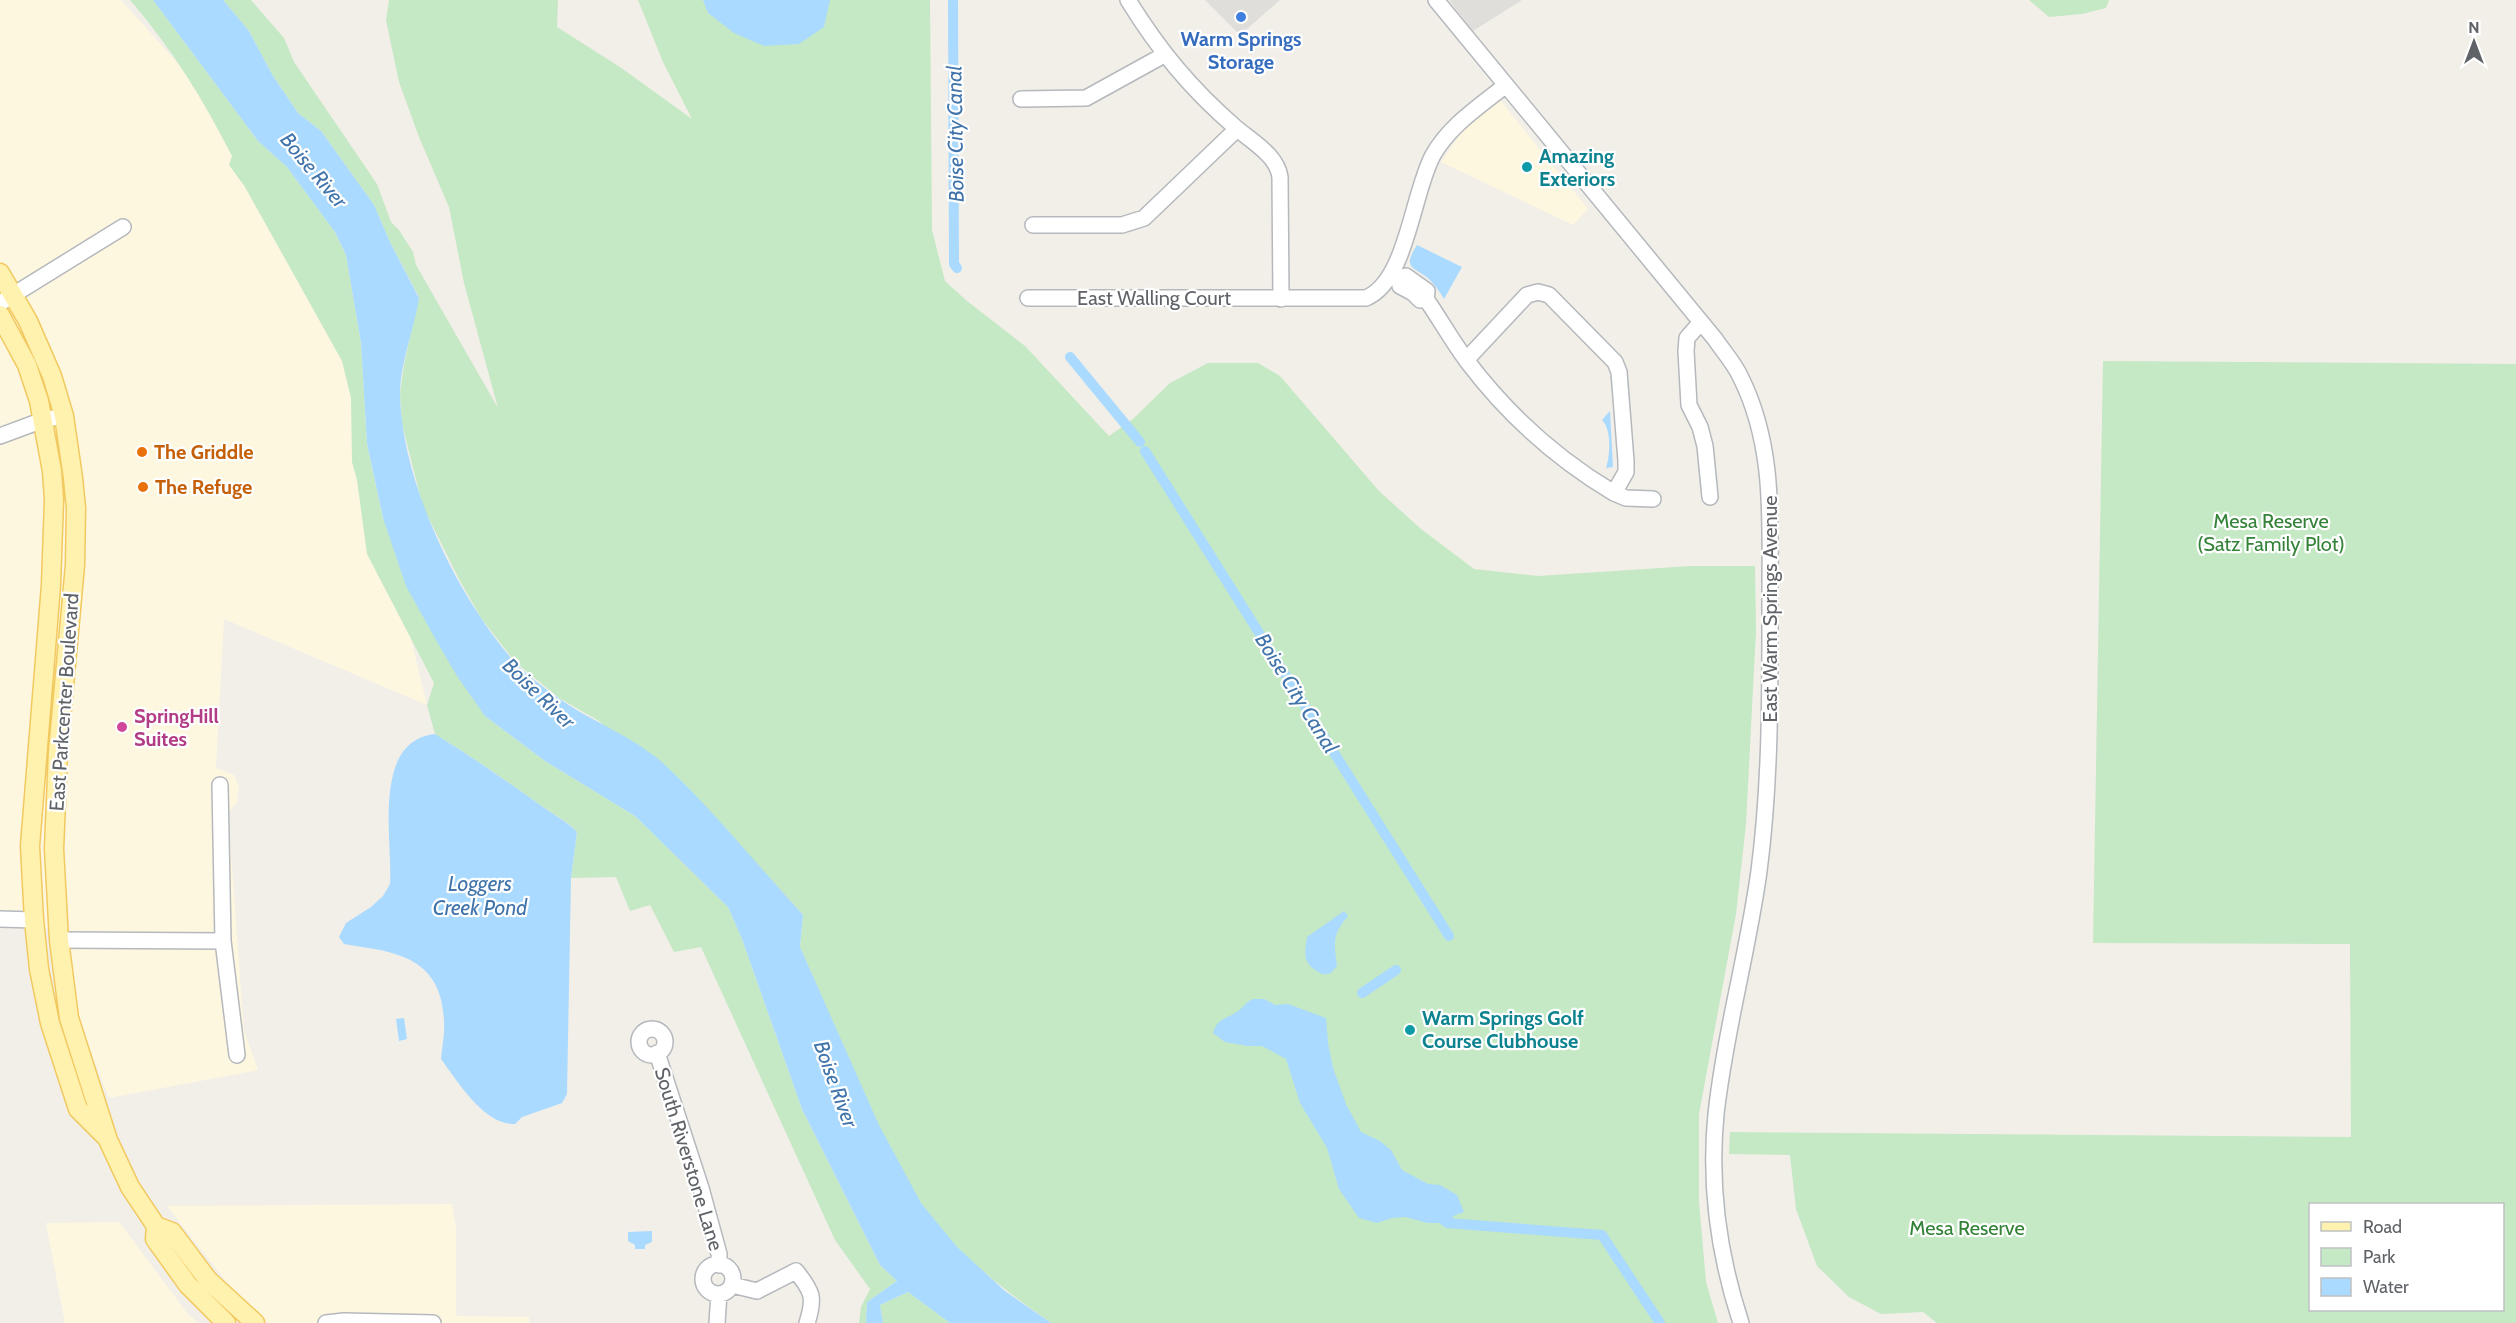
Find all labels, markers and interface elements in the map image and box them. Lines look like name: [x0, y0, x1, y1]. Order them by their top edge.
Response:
marker: Warm Springs Storage: [1234, 10, 1248, 24]
north arrow: [2444, 12, 2504, 72]
text: N: [2468, 18, 2480, 37]
place label: Warm Springs Storage: [1181, 27, 1301, 74]
water label: Boise City Canal: [941, 65, 969, 202]
water label: Boise River: [275, 127, 354, 214]
place label: Amazing Exteriors: [1539, 144, 1615, 191]
marker: Amazing Exteriors: [1520, 160, 1534, 174]
street label: East Walling Court: [1077, 286, 1231, 310]
place label: The Griddle: [154, 440, 254, 464]
marker: The Griddle: [135, 445, 149, 459]
place label: The Refuge: [155, 475, 252, 499]
marker: The Refuge: [136, 480, 150, 494]
street label: East Warm Springs Avenue: [1758, 496, 1782, 722]
park label: Mesa Reserve (Satz Family Plot): [2197, 509, 2345, 556]
street label: East Parkcenter Boulevard: [44, 592, 84, 812]
water label: Boise City Canal: [1250, 628, 1344, 758]
water label: Boise River: [498, 653, 581, 735]
place label: SpringHill Suites: [134, 704, 219, 751]
marker: SpringHill Suites: [115, 720, 129, 734]
water label: Loggers Creek Pond: [433, 871, 528, 920]
place label: Warm Springs Golf Course Clubhouse: [1422, 1006, 1584, 1053]
marker: Warm Springs Golf Course Clubhouse: [1403, 1023, 1417, 1037]
water label: Boise River: [809, 1037, 864, 1132]
street label: South Riverstone Lane: [650, 1064, 728, 1254]
legend: [2309, 1203, 2504, 1311]
park label: Mesa Reserve: [1909, 1216, 2025, 1240]
text: Road: [2363, 1216, 2402, 1238]
text: Park: [2363, 1246, 2396, 1268]
text: Water: [2363, 1276, 2409, 1298]

